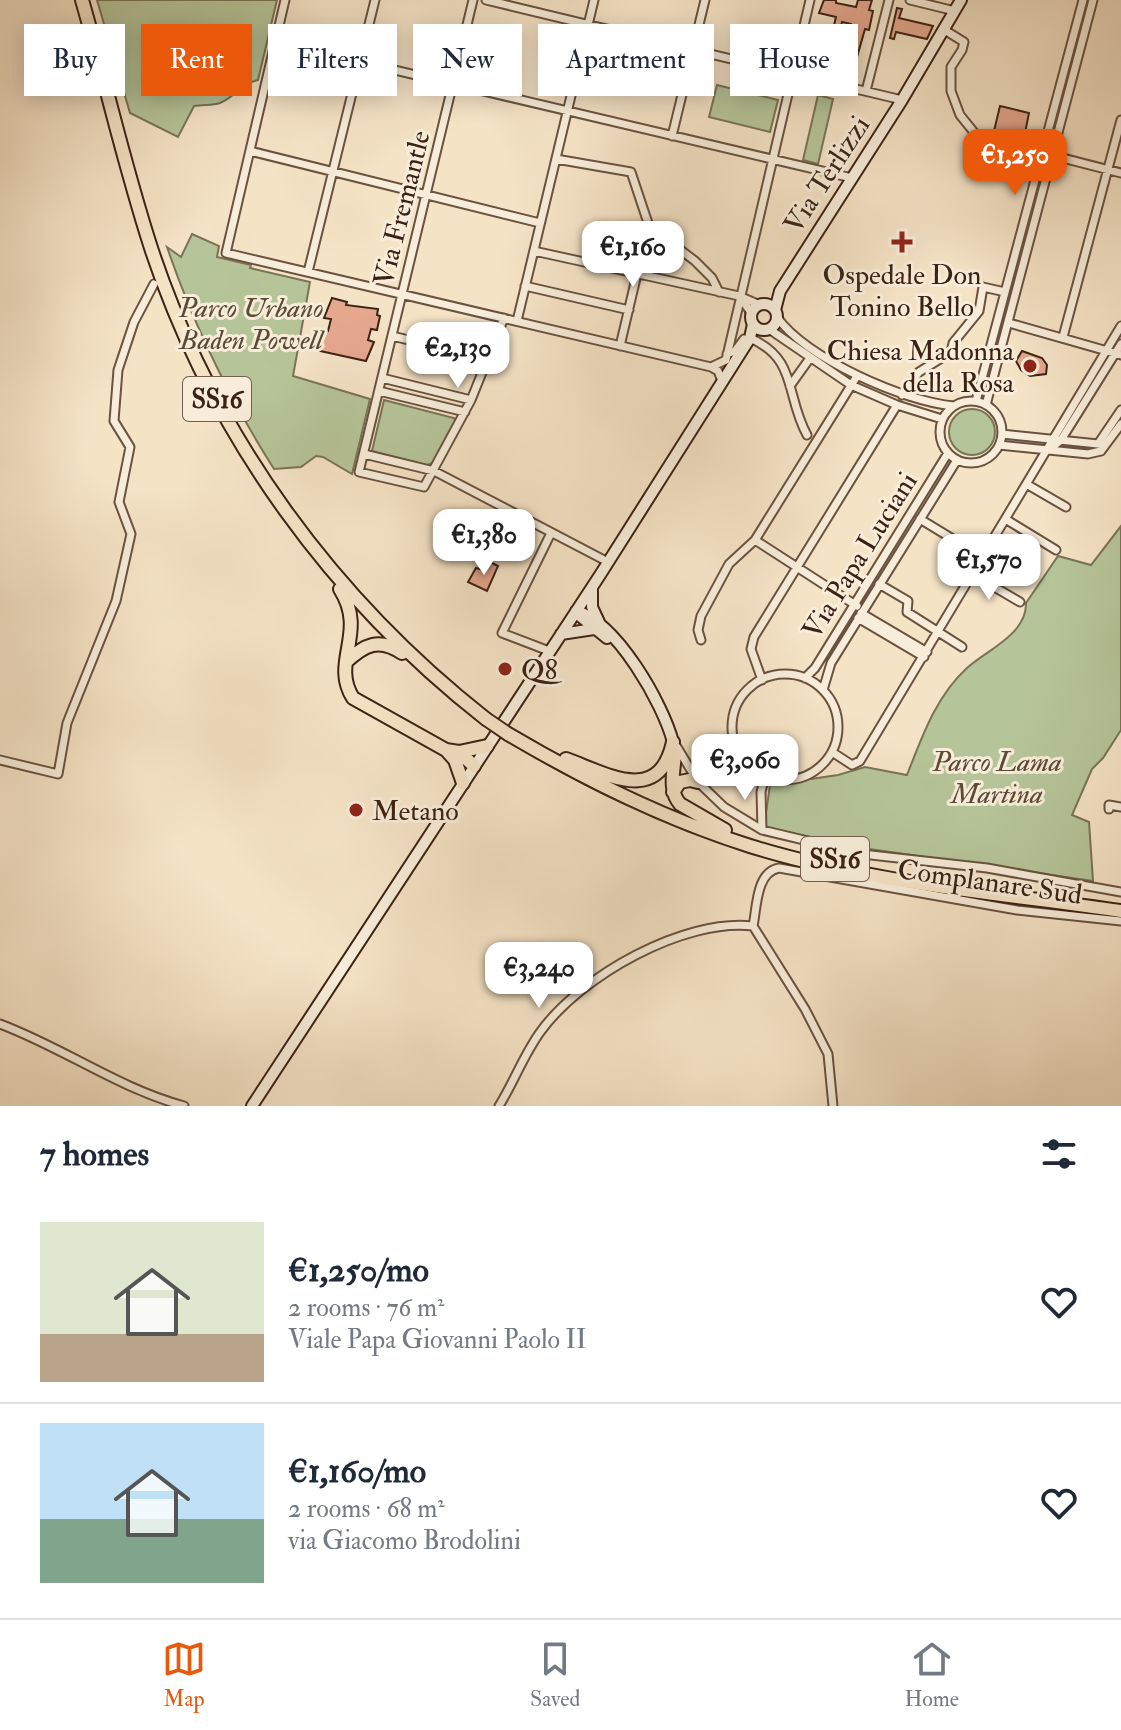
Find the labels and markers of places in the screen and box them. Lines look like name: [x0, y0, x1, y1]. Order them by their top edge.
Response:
pin: €1,250: [950, 129, 1080, 197]
pin: €1,160: [568, 221, 698, 289]
marker: Ospedale Don Tonino Bello: [891, 231, 913, 253]
place label: Ospedale Don Tonino Bello: [823, 258, 981, 325]
pin: €2,130: [393, 322, 523, 390]
place label: Chiesa Madonna della Rosa: [827, 334, 1014, 401]
marker: Chiesa Madonna della Rosa: [1021, 357, 1039, 375]
pin: €1,380: [419, 509, 549, 577]
pin: €1,570: [924, 534, 1054, 602]
place label: Q8: [521, 653, 562, 688]
marker: Q8: [496, 660, 514, 678]
pin: €3,060: [680, 734, 810, 802]
place label: Metano: [372, 794, 459, 829]
marker: Metano: [347, 801, 365, 819]
pin: €3,240: [474, 942, 604, 1010]

